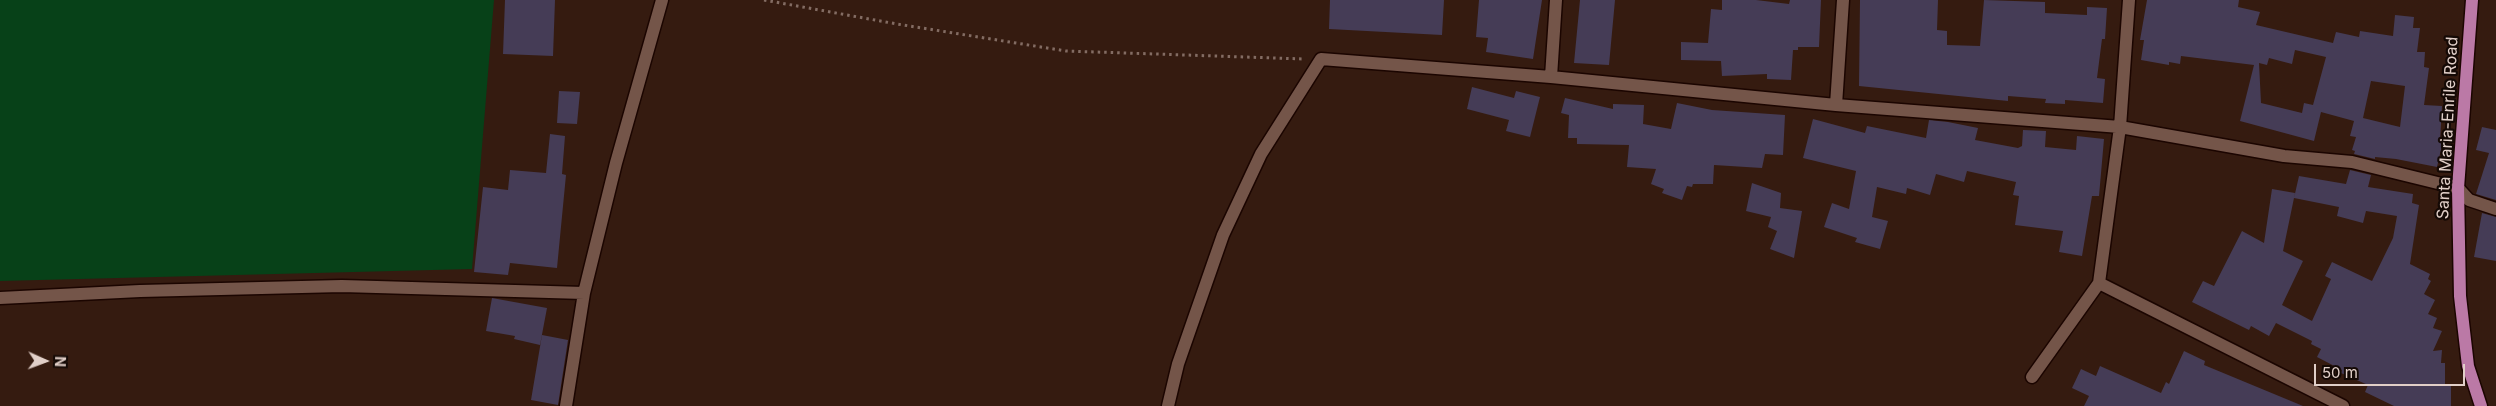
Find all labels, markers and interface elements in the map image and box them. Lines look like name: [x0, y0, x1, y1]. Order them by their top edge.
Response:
street label: Santa Maria-Enrile Road: [2434, 36, 2462, 220]
north arrow: [20, 336, 70, 386]
scale bar: [2316, 354, 2467, 386]
text: N: [52, 356, 69, 367]
text: 50 m: [2322, 363, 2358, 382]

